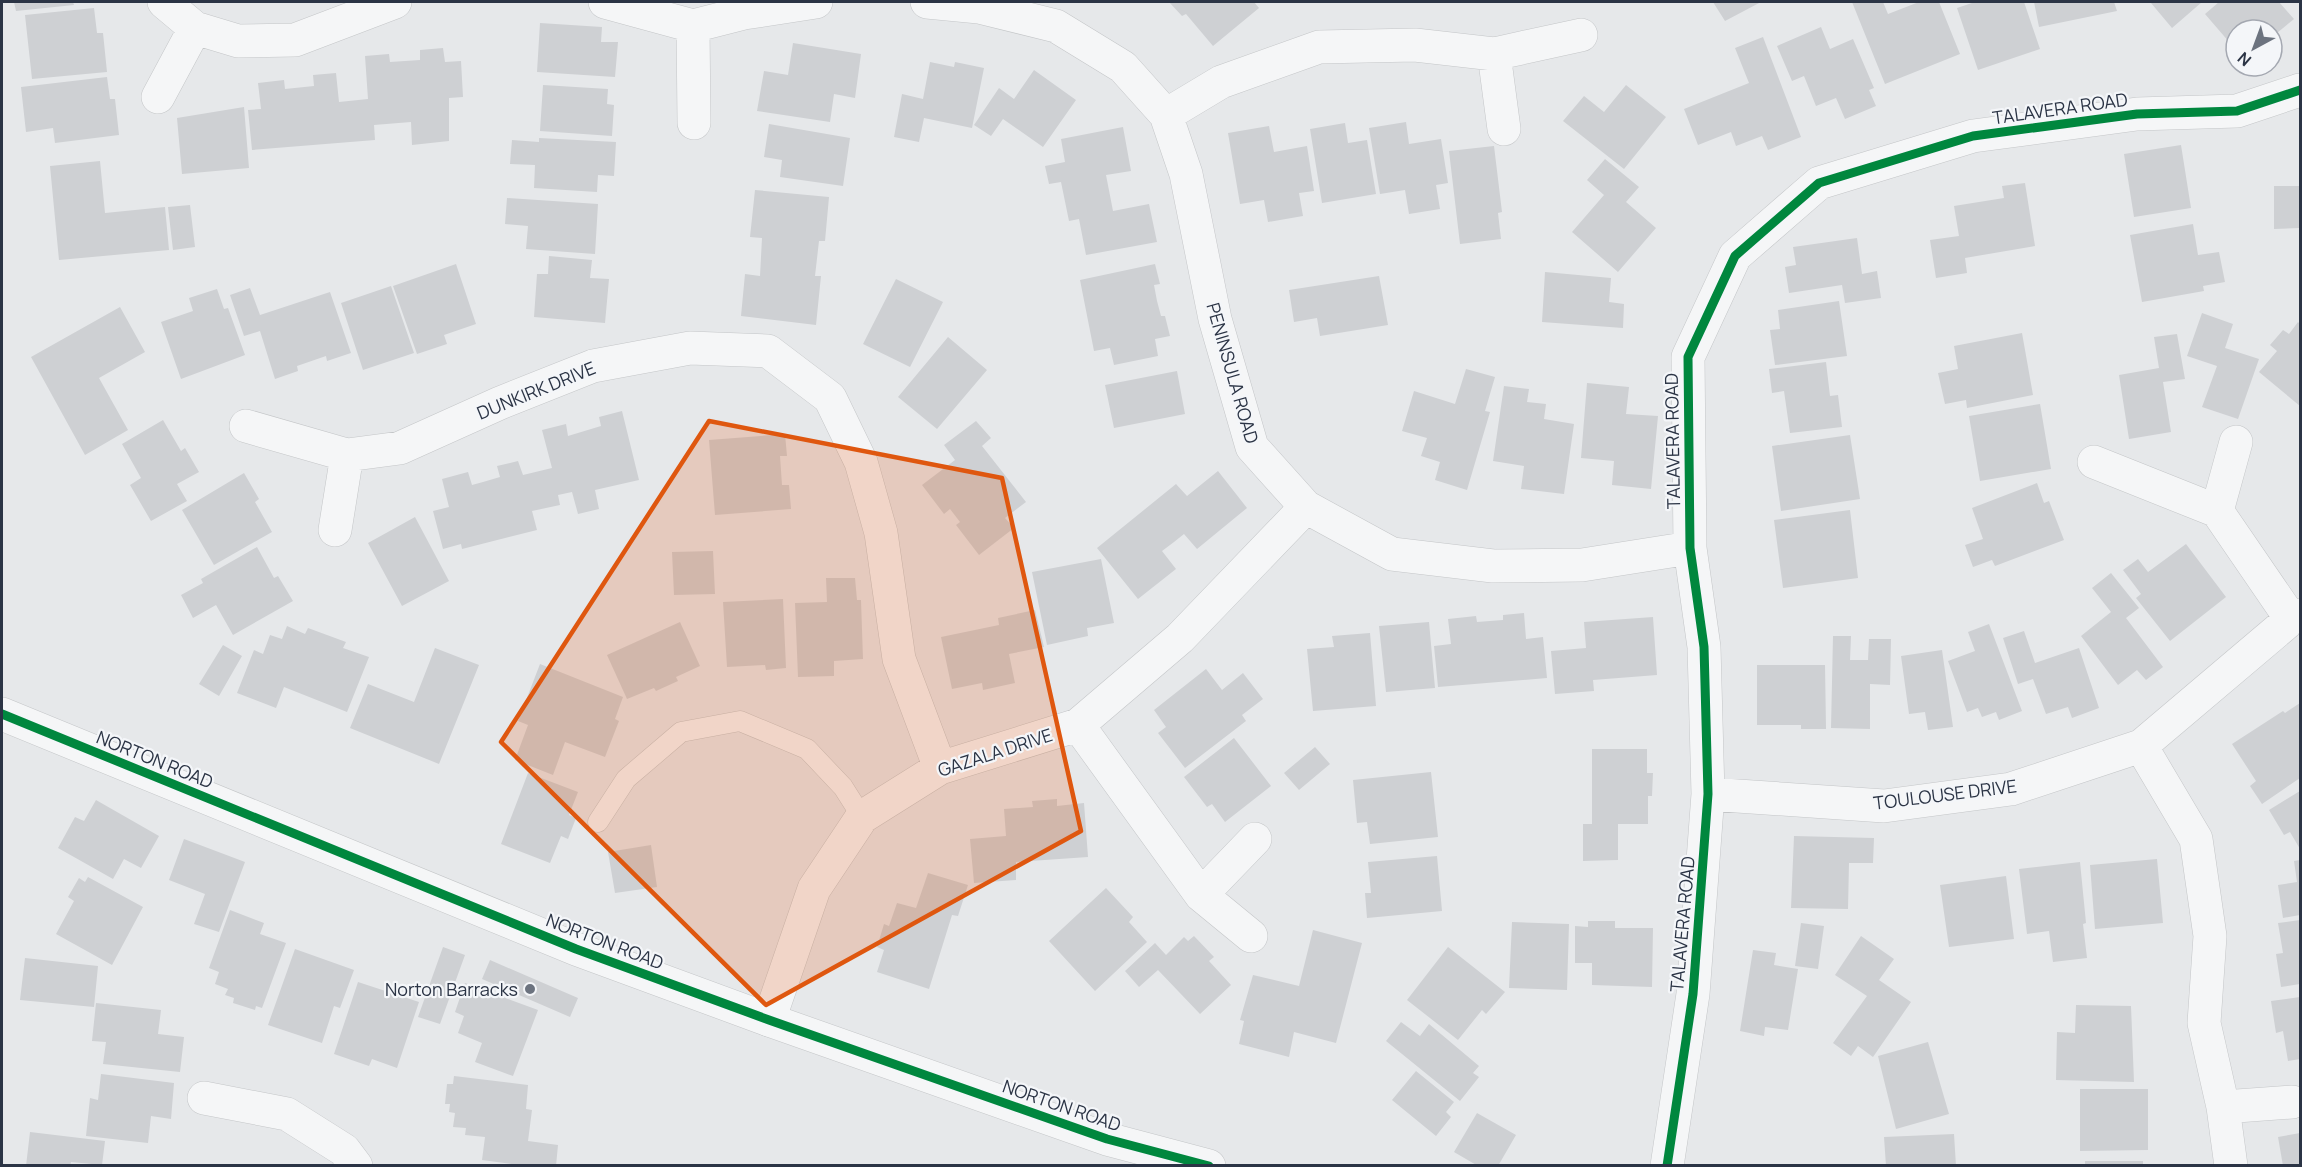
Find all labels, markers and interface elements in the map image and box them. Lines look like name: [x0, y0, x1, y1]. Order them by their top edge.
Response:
north arrow: [2224, 18, 2284, 78]
text: N: [2233, 47, 2256, 71]
street label: TALAVERA ROAD: [1991, 87, 2129, 129]
street label: PENINSULA ROAD: [1201, 300, 1265, 446]
street label: DUNKIRK DRIVE: [473, 355, 599, 425]
street label: TALAVERA ROAD: [1659, 373, 1685, 509]
street label: GAZALA DRIVE: [935, 722, 1055, 782]
street label: NORTON ROAD: [93, 725, 217, 793]
street label: TOULOUSE DRIVE: [1872, 773, 2018, 815]
street label: TALAVERA ROAD: [1664, 855, 1700, 993]
street label: NORTON ROAD: [543, 908, 667, 974]
place label: Norton Barracks: [385, 977, 518, 1001]
marker: Norton Barracks: [523, 982, 537, 996]
street label: NORTON ROAD: [1000, 1073, 1124, 1137]

